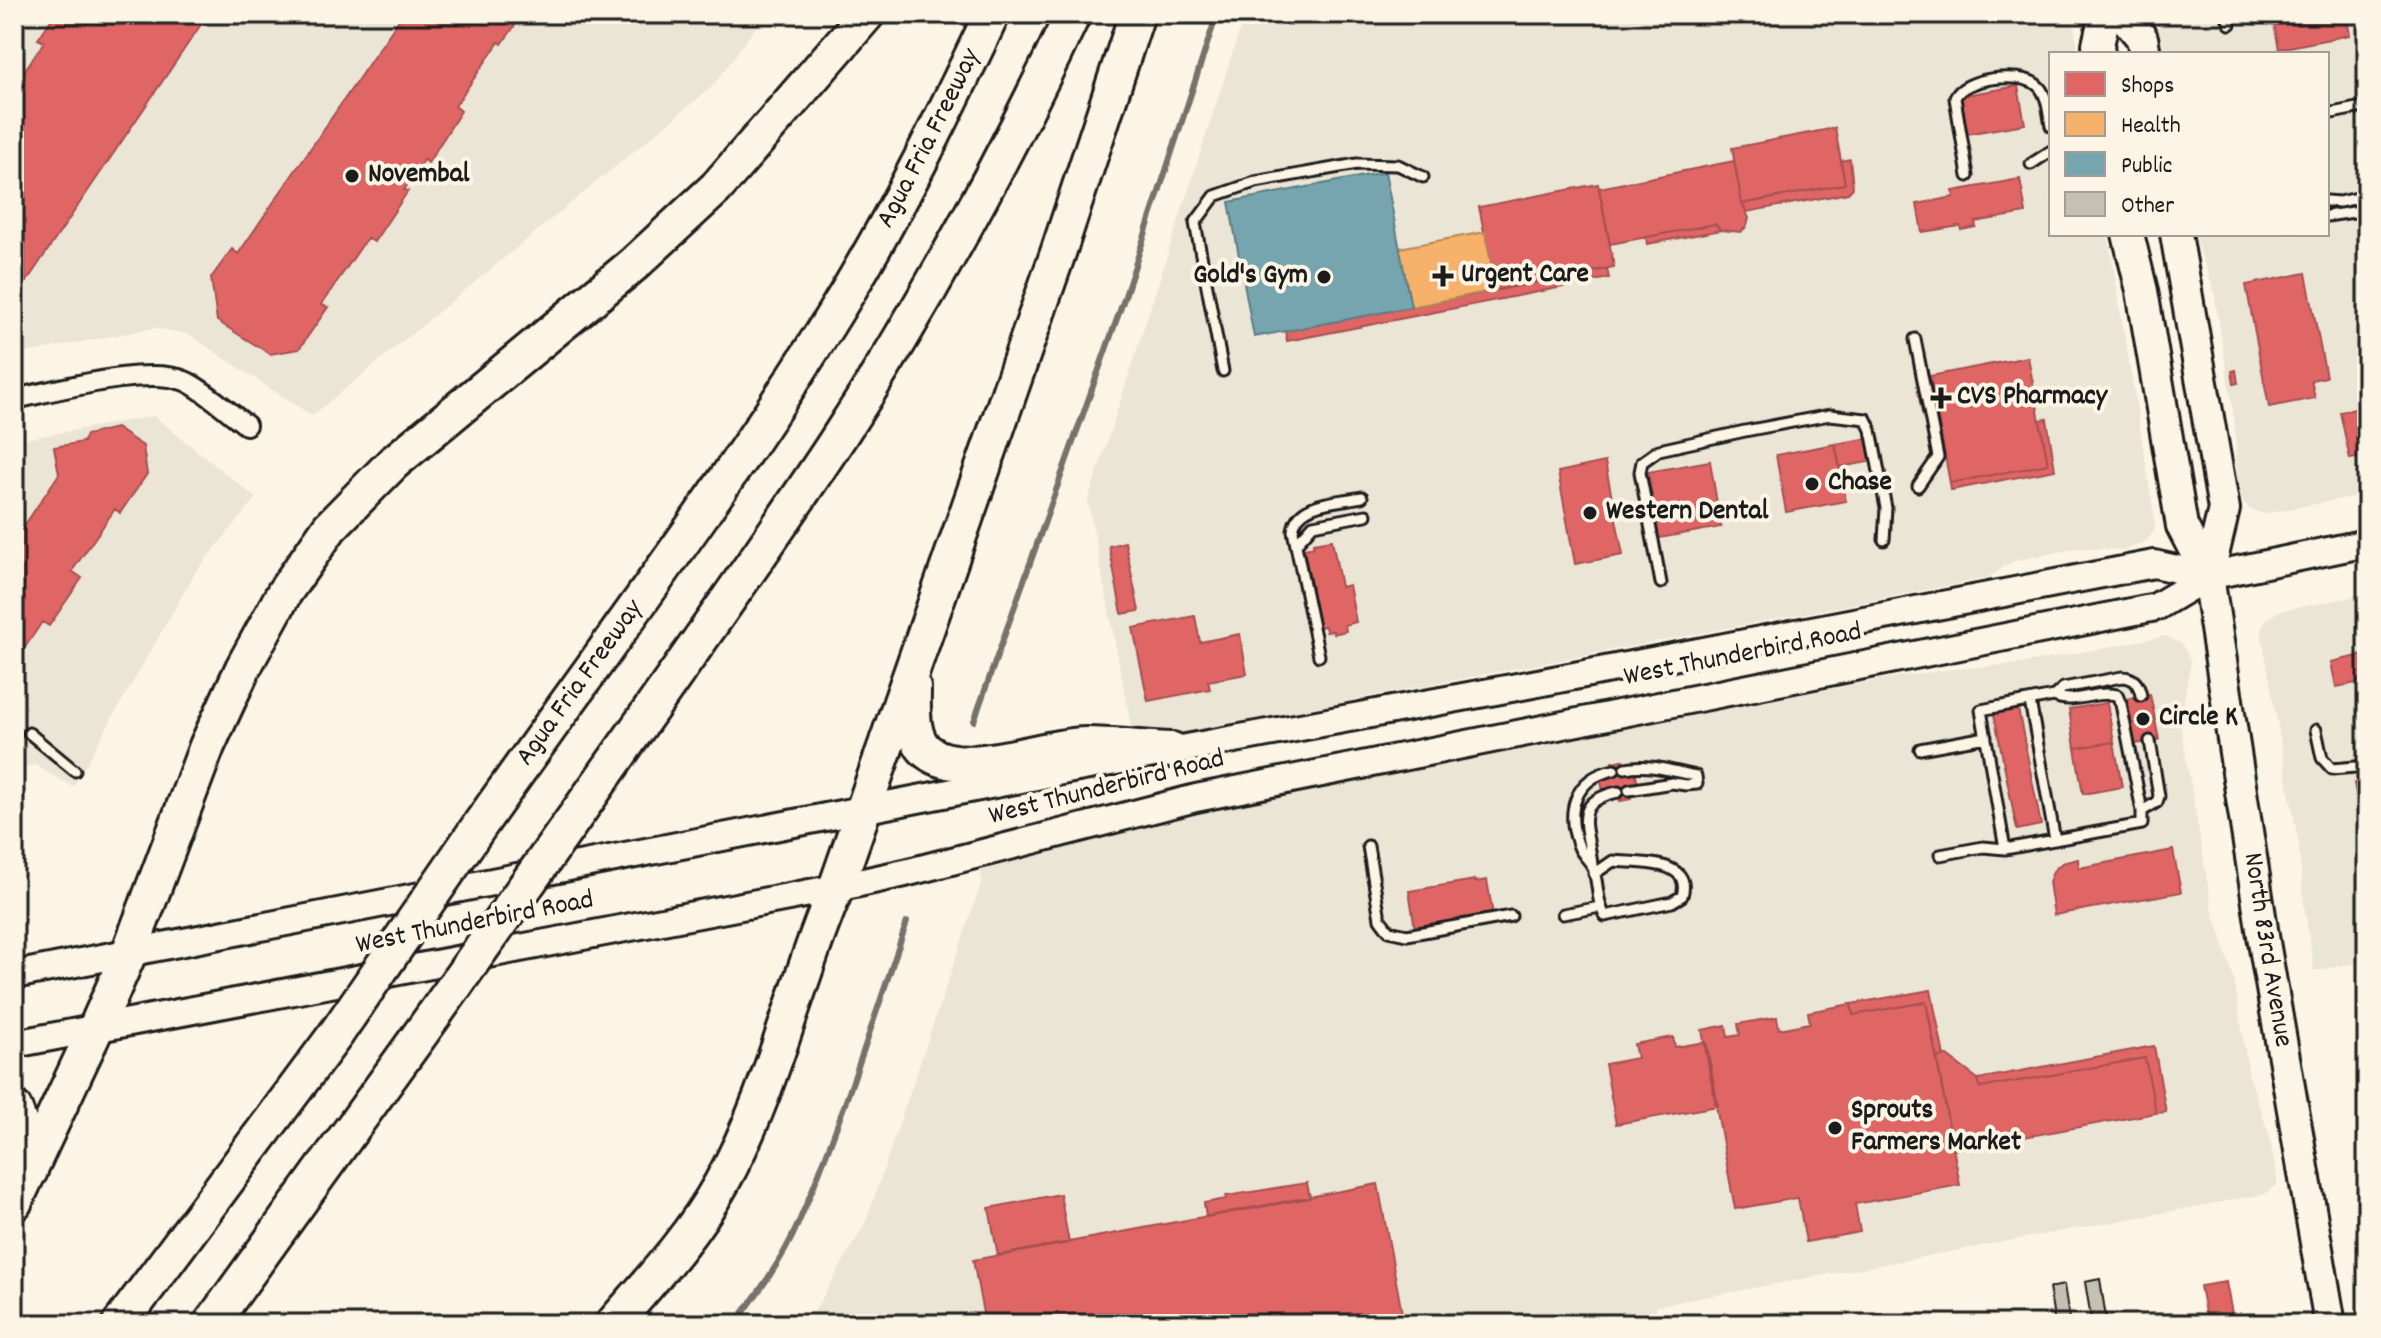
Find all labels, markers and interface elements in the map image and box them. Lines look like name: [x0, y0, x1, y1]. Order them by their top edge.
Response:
street label: Agua Fria Freeway: [868, 42, 993, 236]
legend: [2049, 52, 2329, 236]
text: Shops: [2121, 70, 2174, 104]
text: Health: [2121, 110, 2181, 144]
text: Public: [2121, 150, 2172, 184]
place label: Novembal: [368, 156, 470, 196]
marker: Novembal: [343, 167, 361, 185]
text: Other: [2121, 190, 2174, 224]
place label: Urgent Care: [1461, 256, 1589, 296]
place label: Gold's Gym: [1193, 257, 1308, 297]
marker: Urgent Care: [1432, 265, 1454, 287]
marker: Gold's Gym: [1315, 268, 1333, 286]
place label: CVS Pharmacy: [1957, 378, 2109, 418]
marker: CVS Pharmacy: [1932, 389, 1950, 407]
place label: Chase: [1828, 464, 1892, 504]
marker: Chase: [1803, 475, 1821, 493]
place label: Western Dental: [1606, 493, 1769, 533]
marker: Western Dental: [1581, 504, 1599, 522]
street label: Agua Fria Freeway: [507, 592, 655, 775]
street label: West Thunderbird Road: [1621, 613, 1865, 699]
place label: Circle K: [2159, 699, 2238, 739]
marker: Circle K: [2134, 710, 2152, 728]
street label: West Thunderbird Road: [985, 740, 1229, 838]
street label: North 83rd Avenue: [2231, 850, 2302, 1050]
street label: West Thunderbird Road: [353, 881, 597, 967]
place label: Sprouts Farmers Market: [1851, 1092, 2022, 1164]
marker: Sprouts Farmers Market: [1826, 1119, 1844, 1137]

